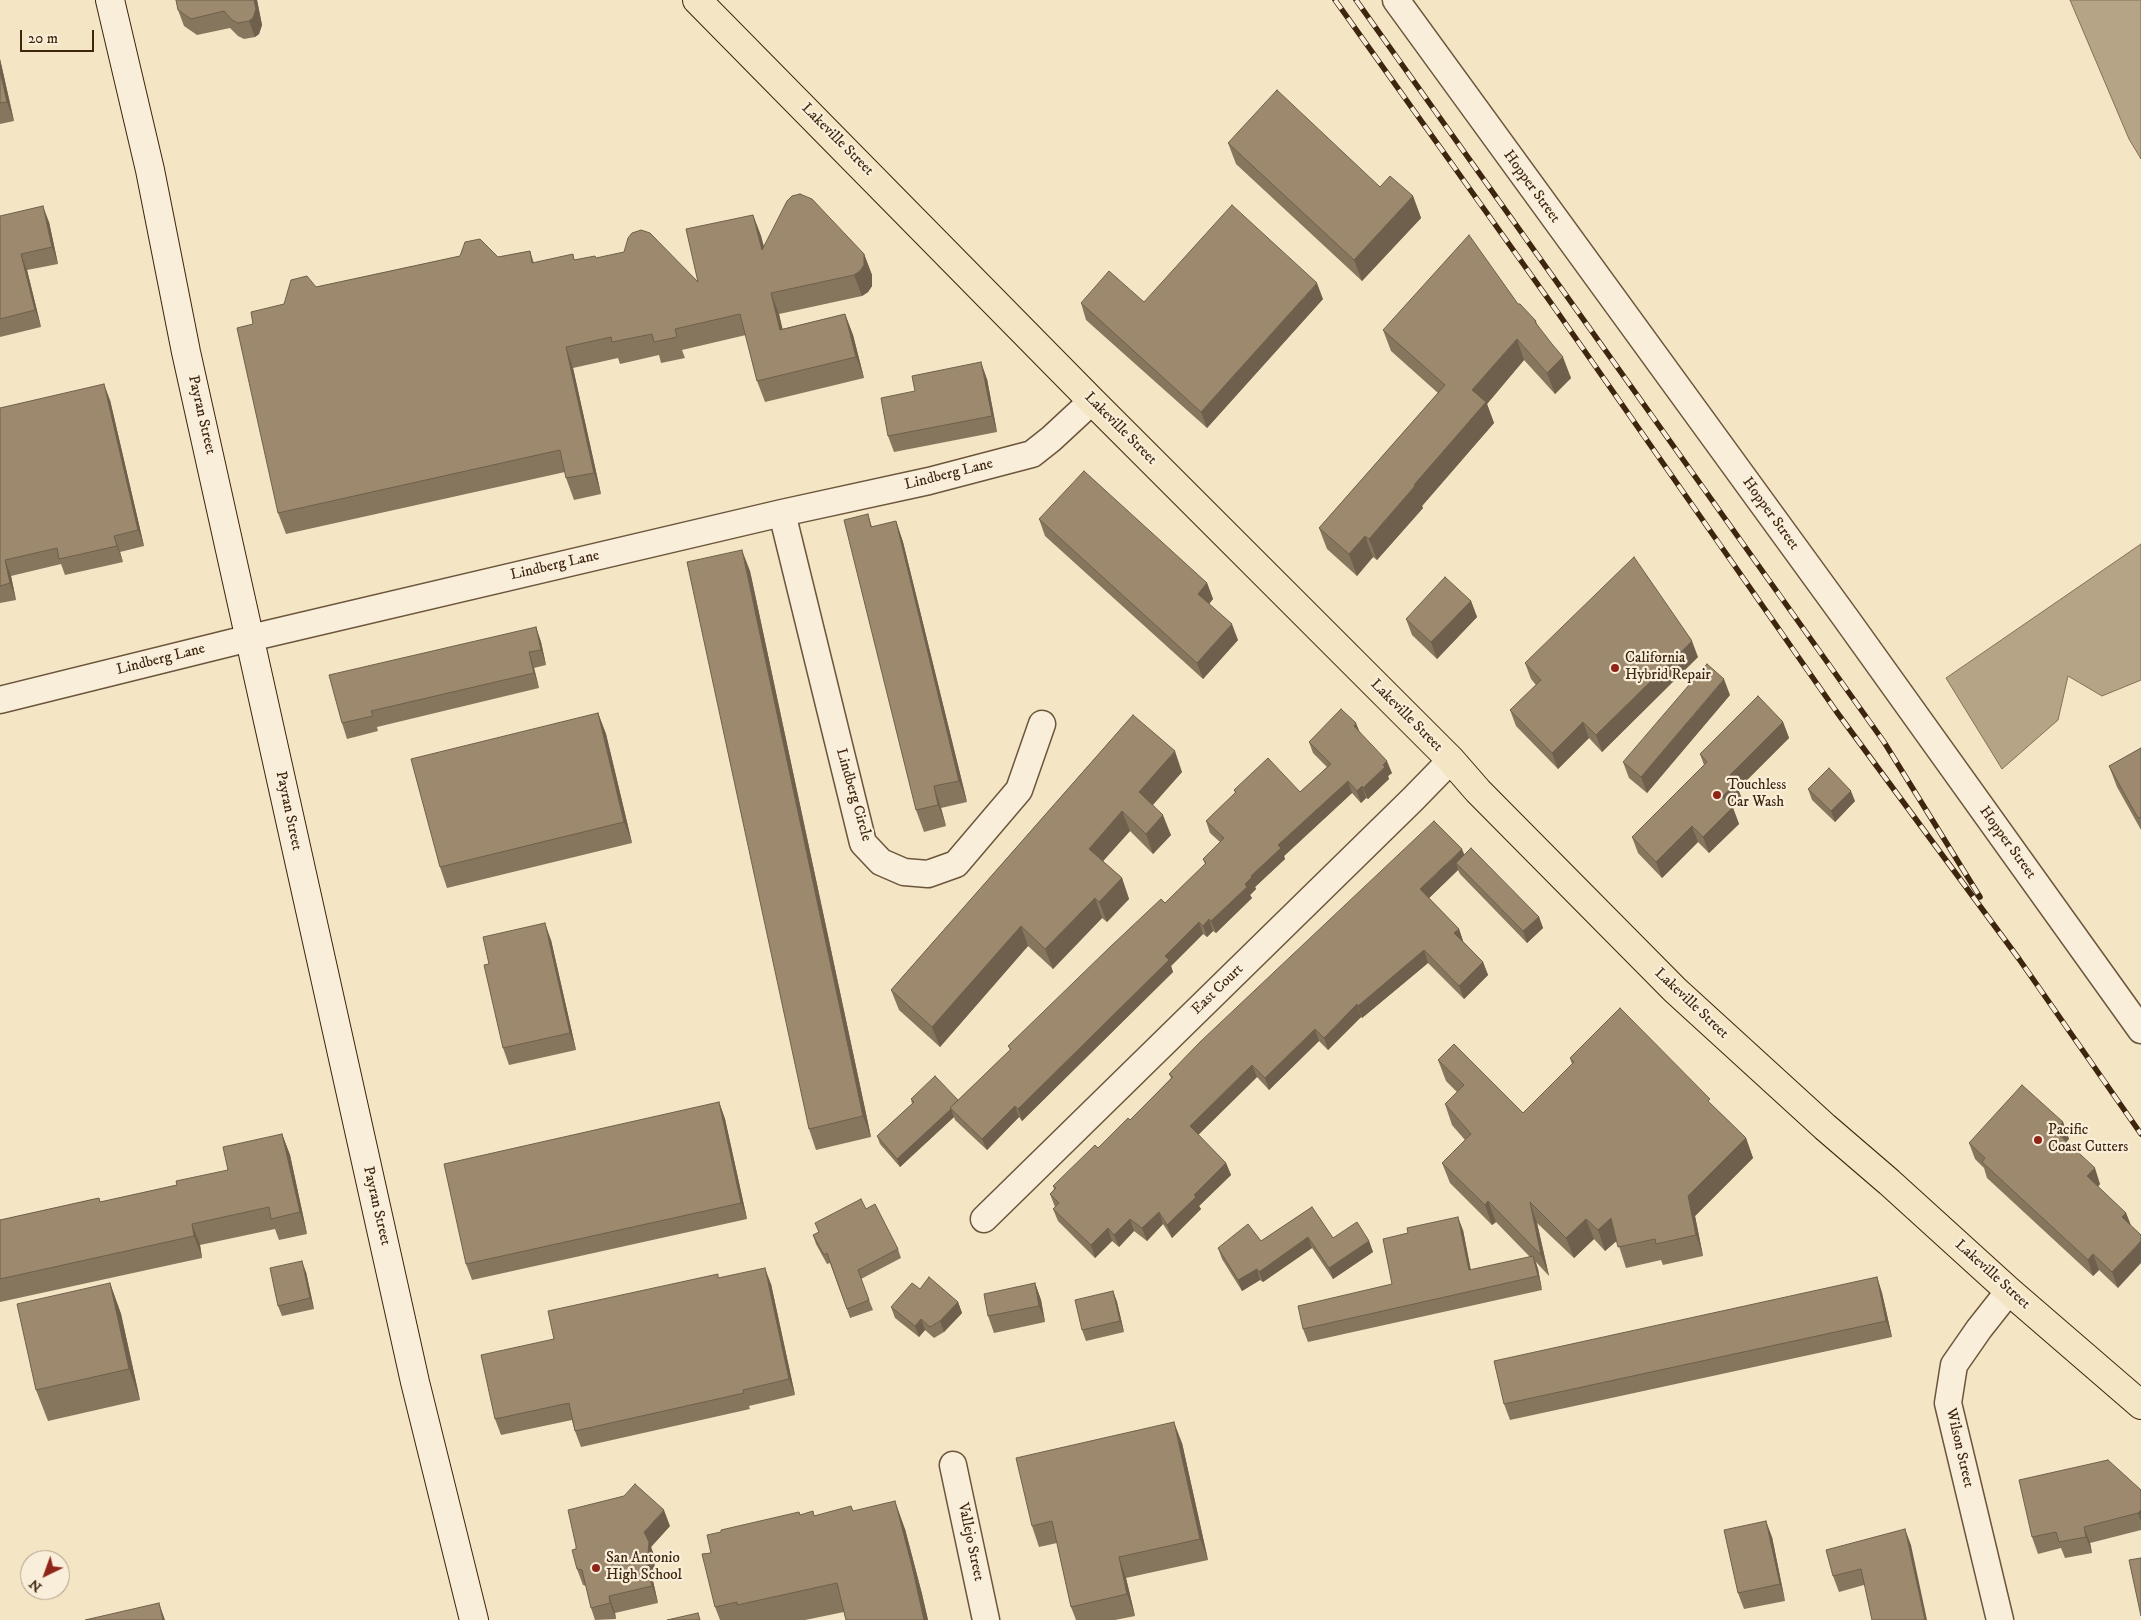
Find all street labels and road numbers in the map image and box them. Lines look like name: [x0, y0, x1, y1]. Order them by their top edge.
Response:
street label: Lakeville Street: [797, 100, 877, 180]
street label: Hopper Street: [1499, 147, 1563, 227]
street label: Payran Street: [183, 374, 219, 456]
street label: Lakeville Street: [1080, 389, 1160, 469]
street label: Lindberg Lane: [903, 455, 995, 495]
street label: Hopper Street: [1738, 474, 1802, 554]
street label: Lindberg Lane: [509, 547, 601, 585]
street label: Lindberg Lane: [115, 640, 207, 680]
street label: Lakeville Street: [1366, 676, 1446, 756]
street label: Lindberg Circle: [831, 747, 875, 843]
street label: Payran Street: [271, 770, 305, 852]
street label: Hopper Street: [1975, 803, 2039, 883]
street label: East Court: [1188, 961, 1248, 1019]
street label: Lakeville Street: [1650, 965, 1732, 1043]
street label: Payran Street: [358, 1165, 394, 1247]
street label: Lakeville Street: [1951, 1237, 2033, 1313]
street label: Wilson Street: [1941, 1407, 1977, 1489]
street label: Vallejo Street: [953, 1501, 987, 1583]

